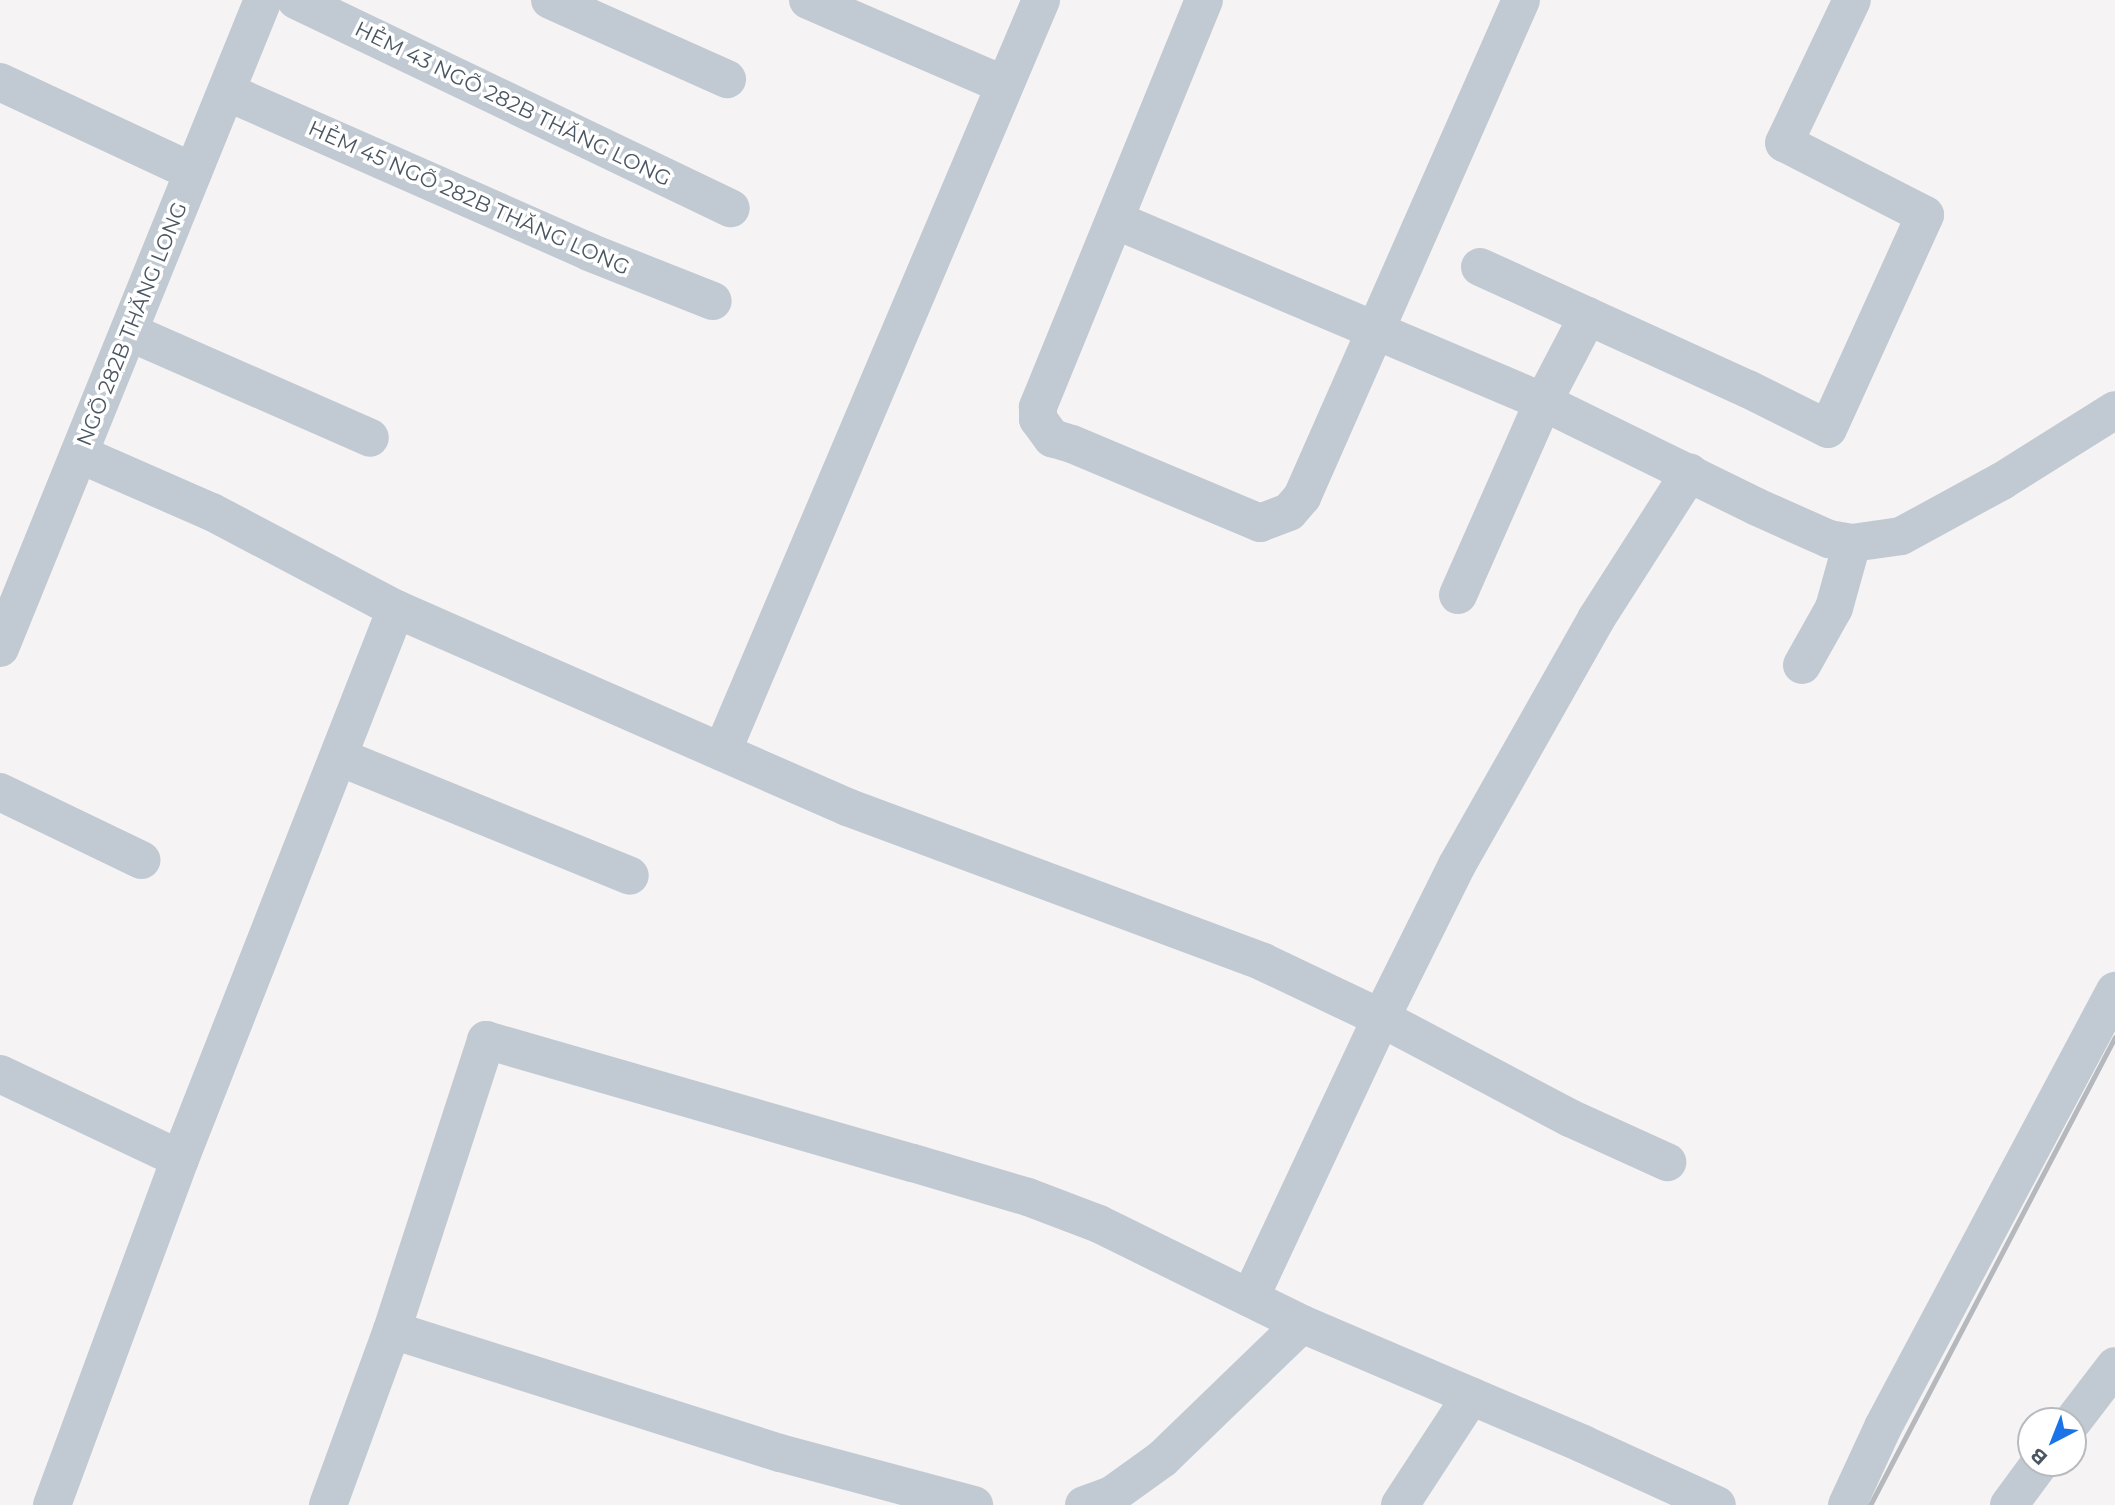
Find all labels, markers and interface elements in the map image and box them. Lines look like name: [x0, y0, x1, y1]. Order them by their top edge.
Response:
street label: HẺM 43 NGÕ 282B THĂNG LONG: [351, 16, 675, 192]
street label: HẺM 45 NGÕ 282B THĂNG LONG: [305, 116, 633, 280]
street label: NGÕ 282B THĂNG LONG: [71, 198, 193, 450]
north arrow: [2017, 1407, 2087, 1477]
text: B: [2026, 1443, 2052, 1470]

